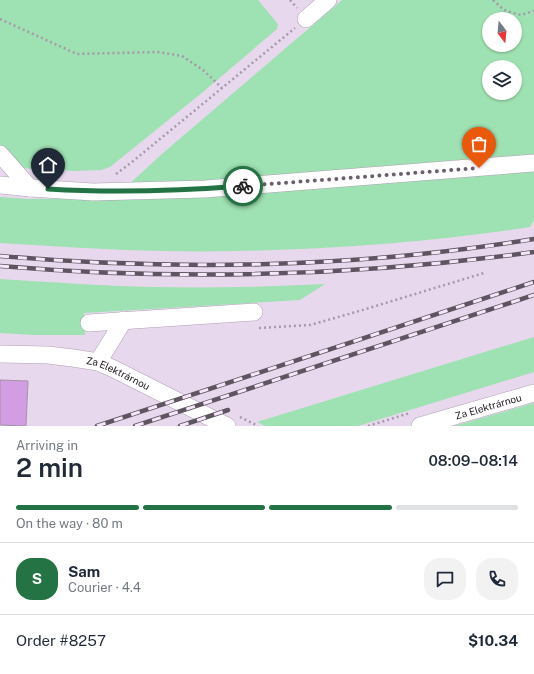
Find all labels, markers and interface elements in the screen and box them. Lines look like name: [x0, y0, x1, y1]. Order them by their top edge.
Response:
north arrow: [482, 12, 522, 52]
map controls: [482, 12, 522, 100]
button: layers: [482, 60, 522, 100]
pin: [462, 127, 496, 168]
icon: bag: [468, 133, 490, 155]
pin: [31, 148, 65, 189]
icon: home: [37, 154, 59, 176]
courier: [223, 166, 263, 206]
icon: bike: [232, 175, 254, 197]
street label: Za Elektrárnou: [85, 354, 152, 392]
street label: Za Elektrárnou: [454, 391, 523, 422]
text: Arriving in: [16, 438, 78, 453]
text: 2 min: [16, 452, 83, 483]
text: 08:09–08:14: [428, 452, 518, 469]
text: On the way · 80 m: [16, 516, 123, 531]
button: chat: [424, 558, 466, 600]
button: phone: [476, 558, 518, 600]
text: Sam: [68, 563, 100, 580]
text: S: [32, 570, 42, 587]
text: Courier · 4.4: [68, 580, 141, 595]
text: Order #8257: [16, 632, 106, 649]
text: $10.34: [468, 632, 518, 649]

